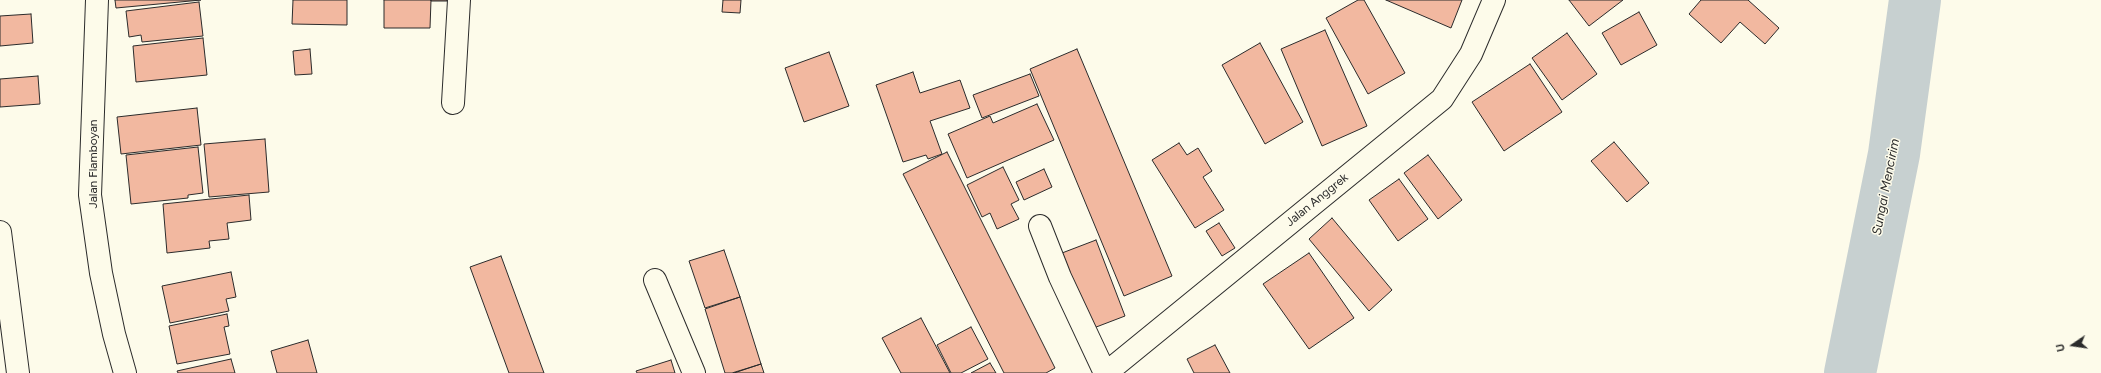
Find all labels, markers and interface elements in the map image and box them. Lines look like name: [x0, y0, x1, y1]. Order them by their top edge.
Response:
street label: Jalan Flamboyan: [86, 119, 100, 209]
water label: Sungai Mencirim: [1869, 137, 1903, 237]
street label: Jalan Anggrek: [1283, 170, 1351, 230]
north arrow: [2053, 325, 2093, 365]
text: U: [2054, 343, 2068, 353]

